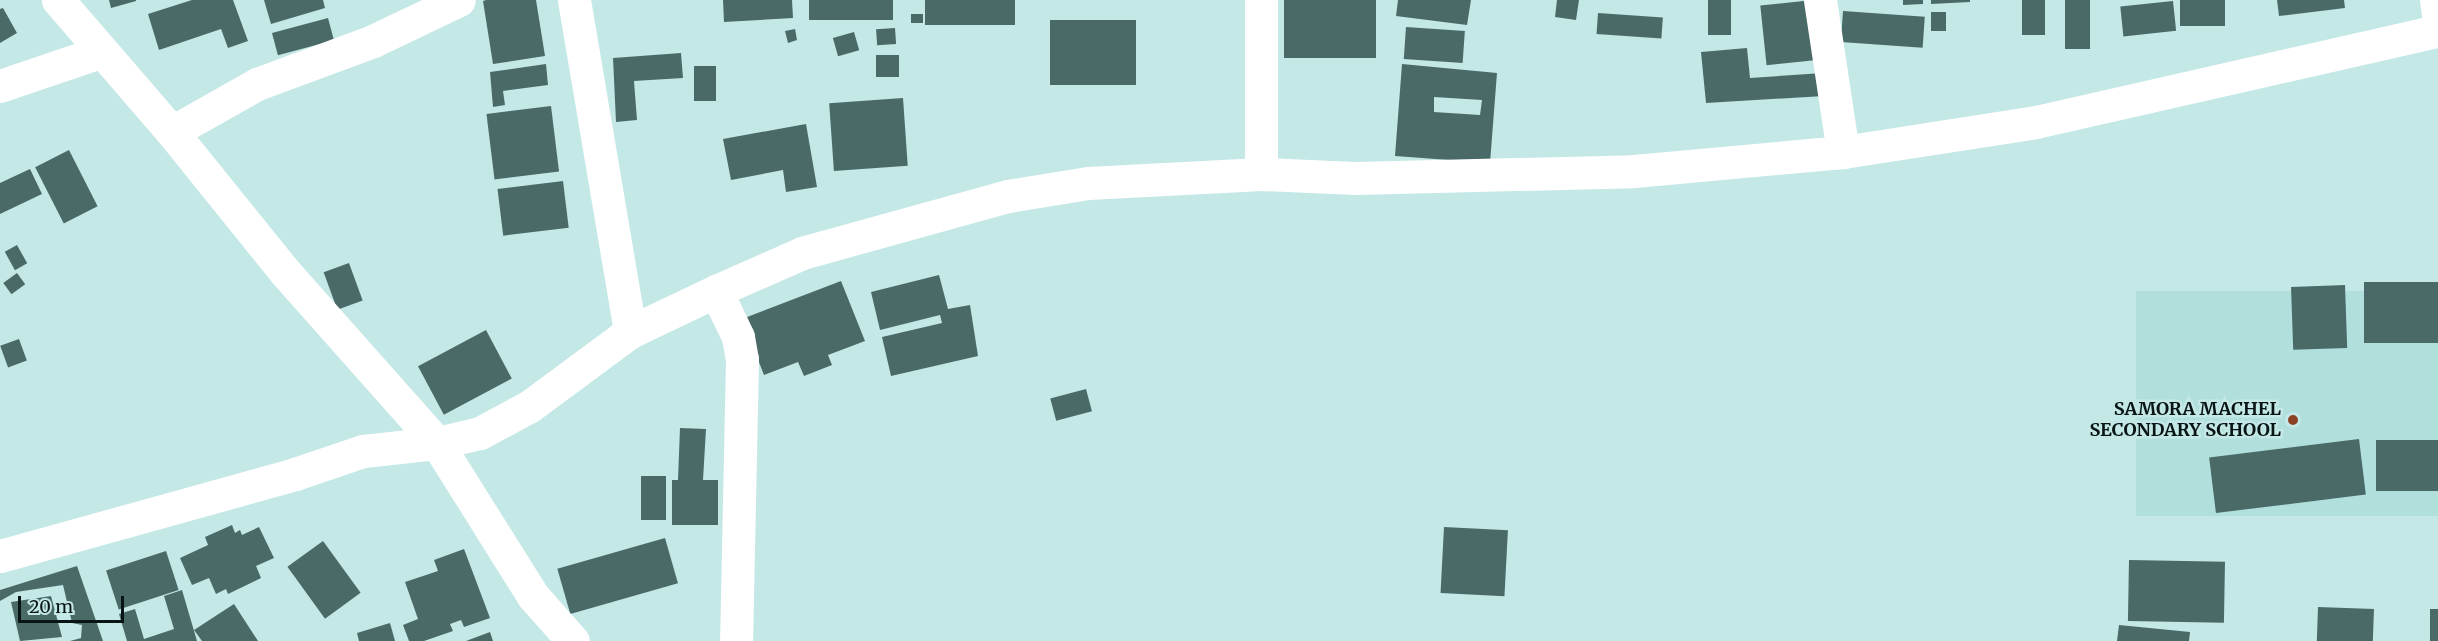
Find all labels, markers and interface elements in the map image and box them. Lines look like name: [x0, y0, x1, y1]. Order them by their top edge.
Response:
place label: SAMORA MACHEL SECONDARY SCHOOL: [2089, 399, 2281, 442]
marker: SAMORA MACHEL SECONDARY SCHOOL: [2286, 413, 2300, 427]
scale bar: [21, 584, 128, 622]
text: 20 m: [29, 595, 73, 618]

